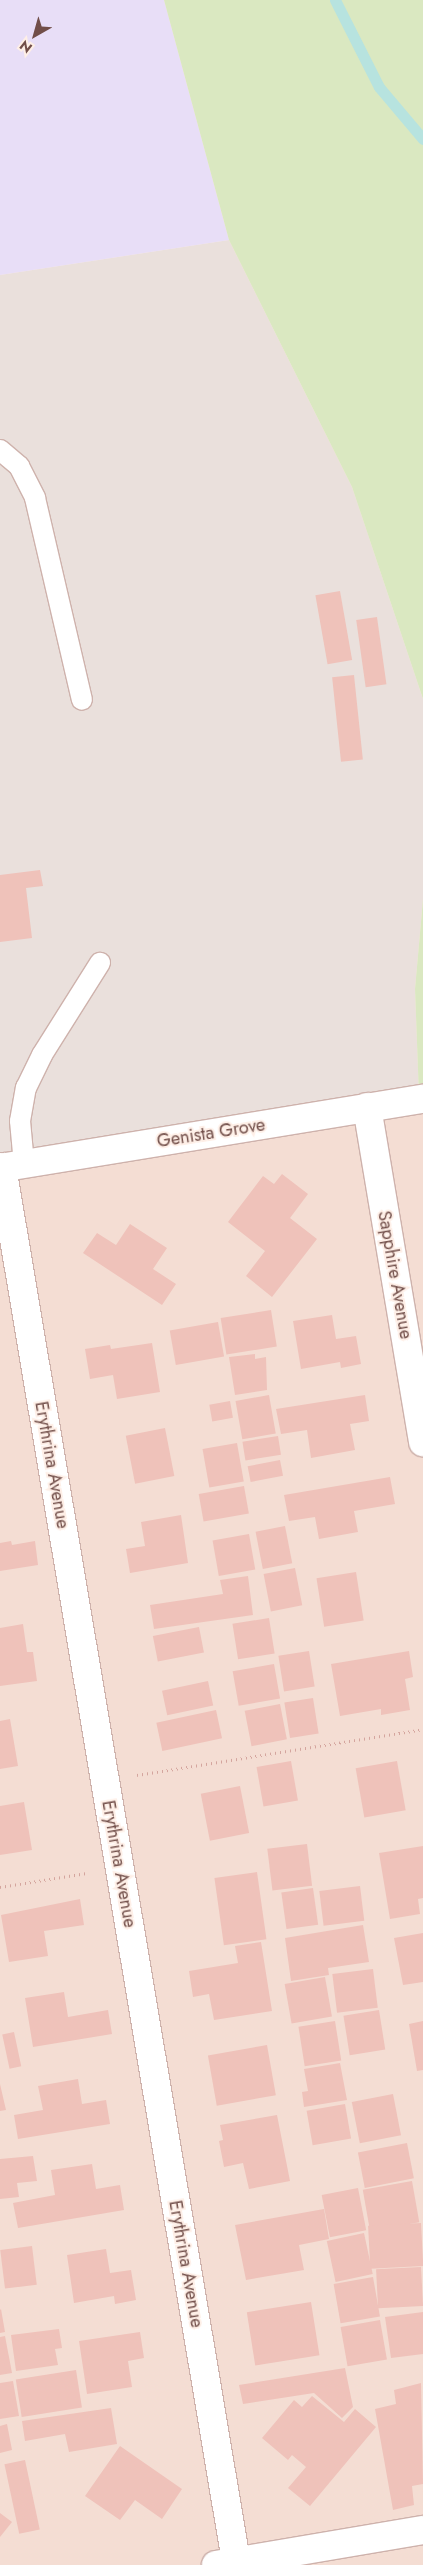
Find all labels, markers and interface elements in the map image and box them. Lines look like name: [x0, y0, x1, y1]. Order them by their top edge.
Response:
north arrow: [10, 10, 60, 60]
text: N: [15, 36, 36, 58]
street label: Genista Grove: [155, 1114, 267, 1152]
street label: Sapphire Avenue: [373, 1209, 417, 1341]
street label: Erythrina Avenue: [30, 1400, 74, 1530]
street label: Erythrina Avenue: [97, 1799, 141, 1929]
street label: Erythrina Avenue: [164, 2199, 208, 2329]

